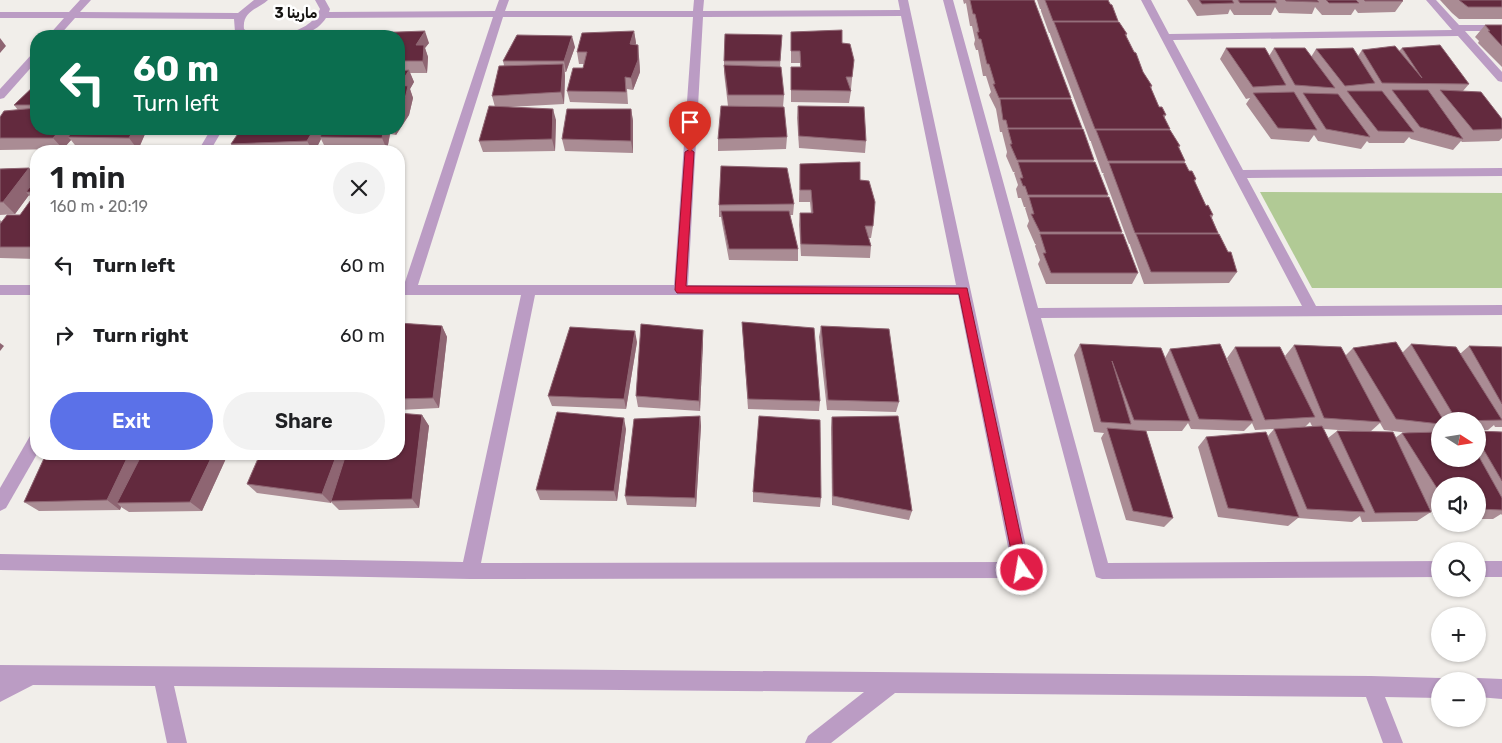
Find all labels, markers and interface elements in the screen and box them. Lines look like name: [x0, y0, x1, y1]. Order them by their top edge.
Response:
district label: مارینا 3: [275, 5, 317, 22]
text: 60 m: [133, 48, 219, 90]
icon: left: [50, 50, 115, 115]
text: Turn left: [133, 90, 219, 117]
pin: [669, 101, 711, 152]
icon: arrive: [676, 108, 704, 136]
text: 1 min: [50, 160, 125, 196]
button: close: [333, 162, 385, 214]
text: 160 m · 20:19: [50, 197, 148, 216]
icon: left: [50, 251, 78, 279]
text: Turn left: [93, 254, 175, 277]
text: 60 m: [340, 254, 385, 277]
icon: right: [50, 321, 78, 349]
text: Turn right: [93, 324, 188, 347]
text: 60 m: [340, 324, 385, 347]
button: Exit: [50, 392, 213, 450]
button: Share: [223, 392, 385, 450]
north arrow: [1431, 412, 1486, 468]
map controls: [1431, 412, 1486, 727]
button: sound: [1431, 477, 1486, 532]
button: search: [1431, 542, 1486, 597]
position arrow: [995, 543, 1047, 595]
button: +: [1431, 607, 1486, 662]
button: −: [1431, 672, 1486, 727]

